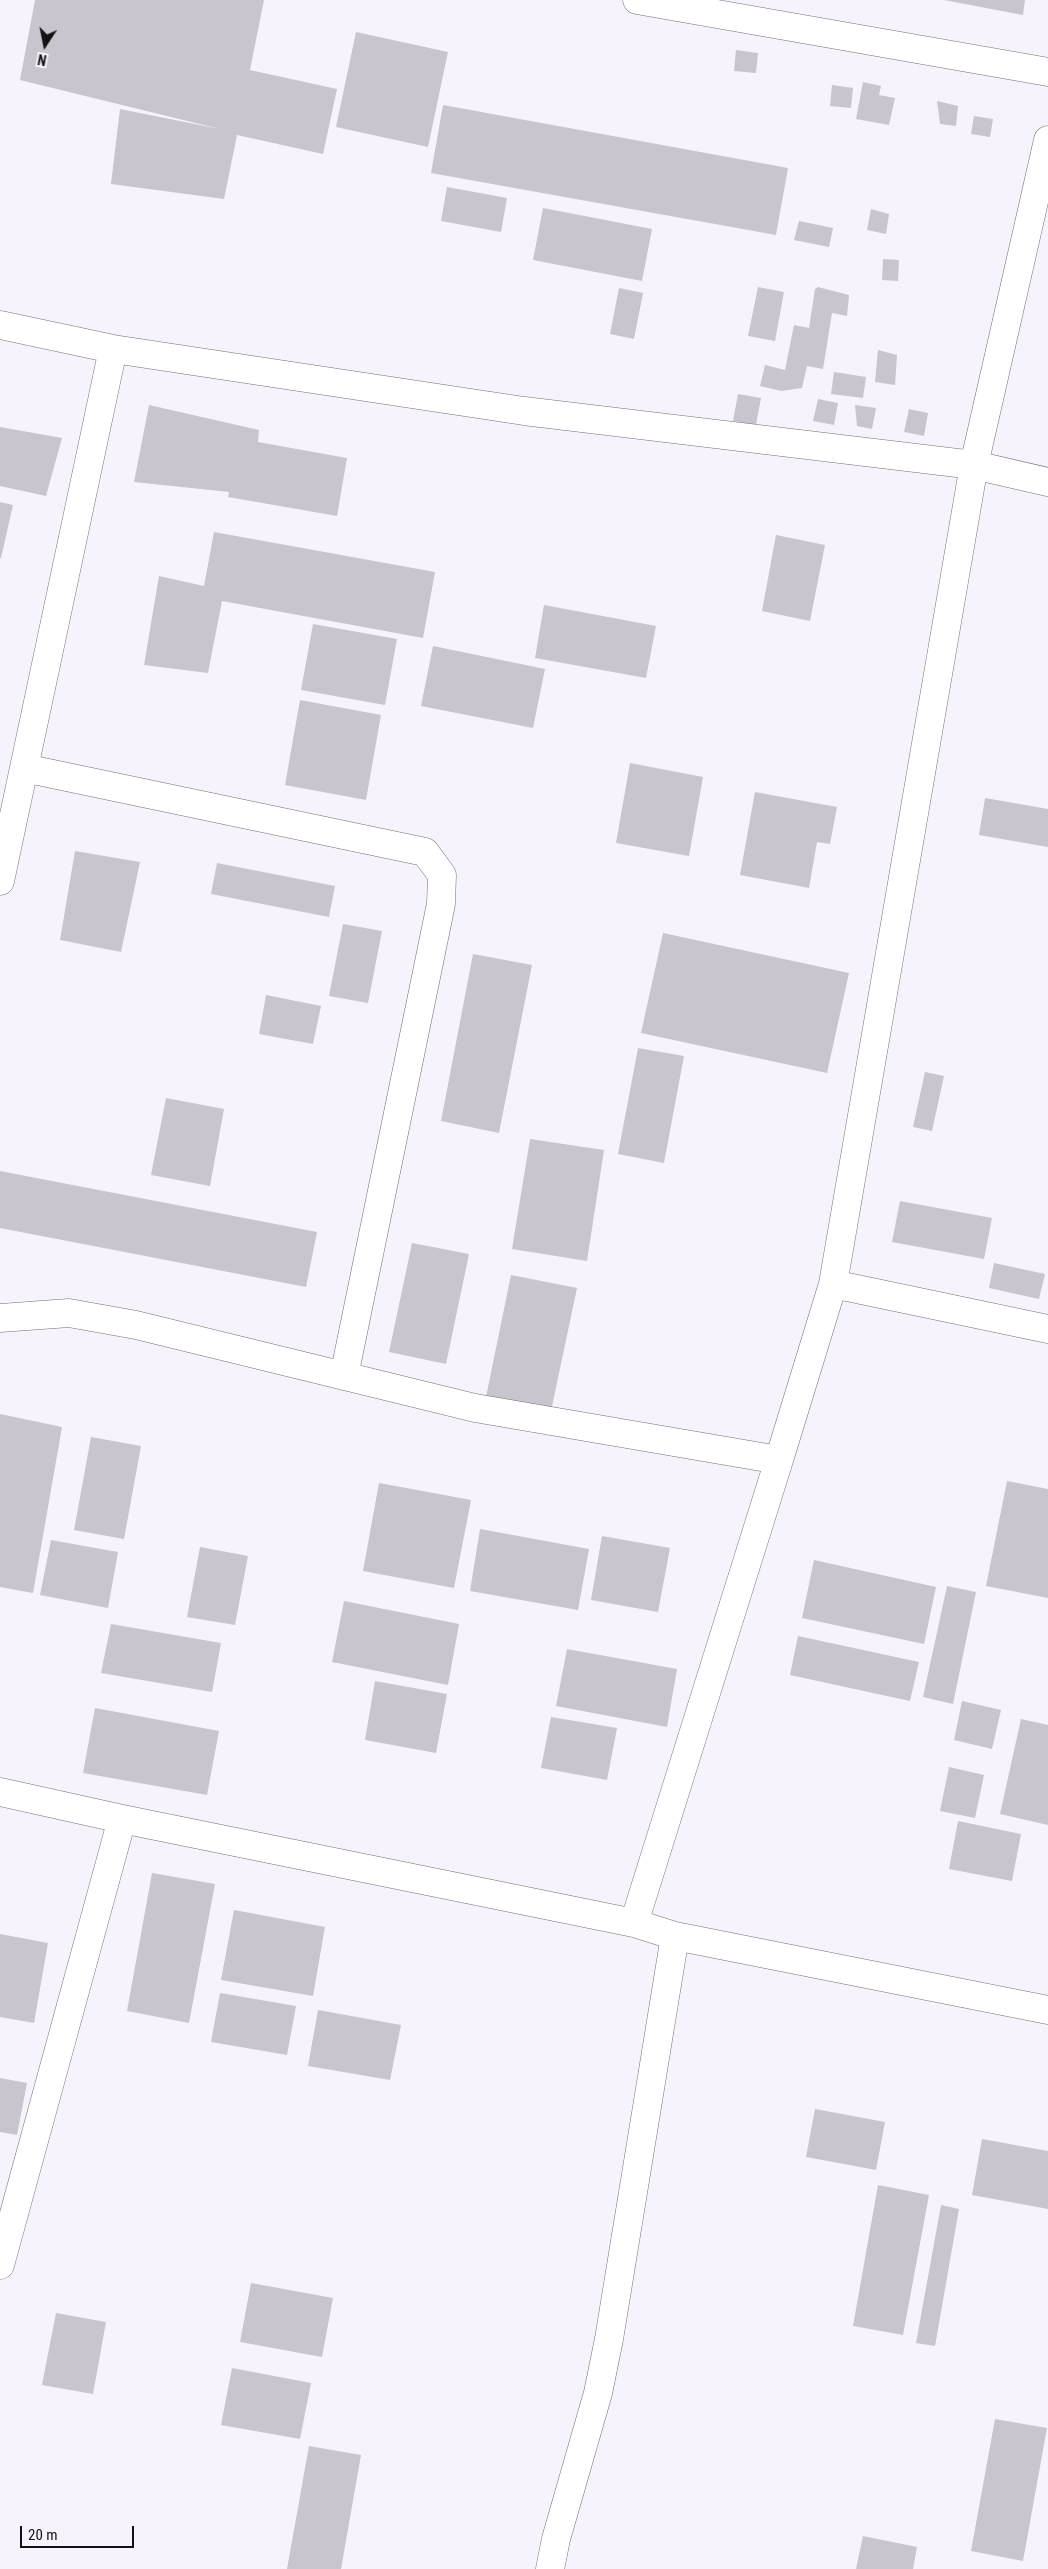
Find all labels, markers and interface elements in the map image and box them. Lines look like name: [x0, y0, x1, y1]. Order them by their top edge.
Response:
north arrow: [20, 20, 70, 70]
text: N: [36, 51, 48, 68]
scale bar: [22, 2516, 136, 2548]
text: 20 m: [28, 2526, 58, 2544]

